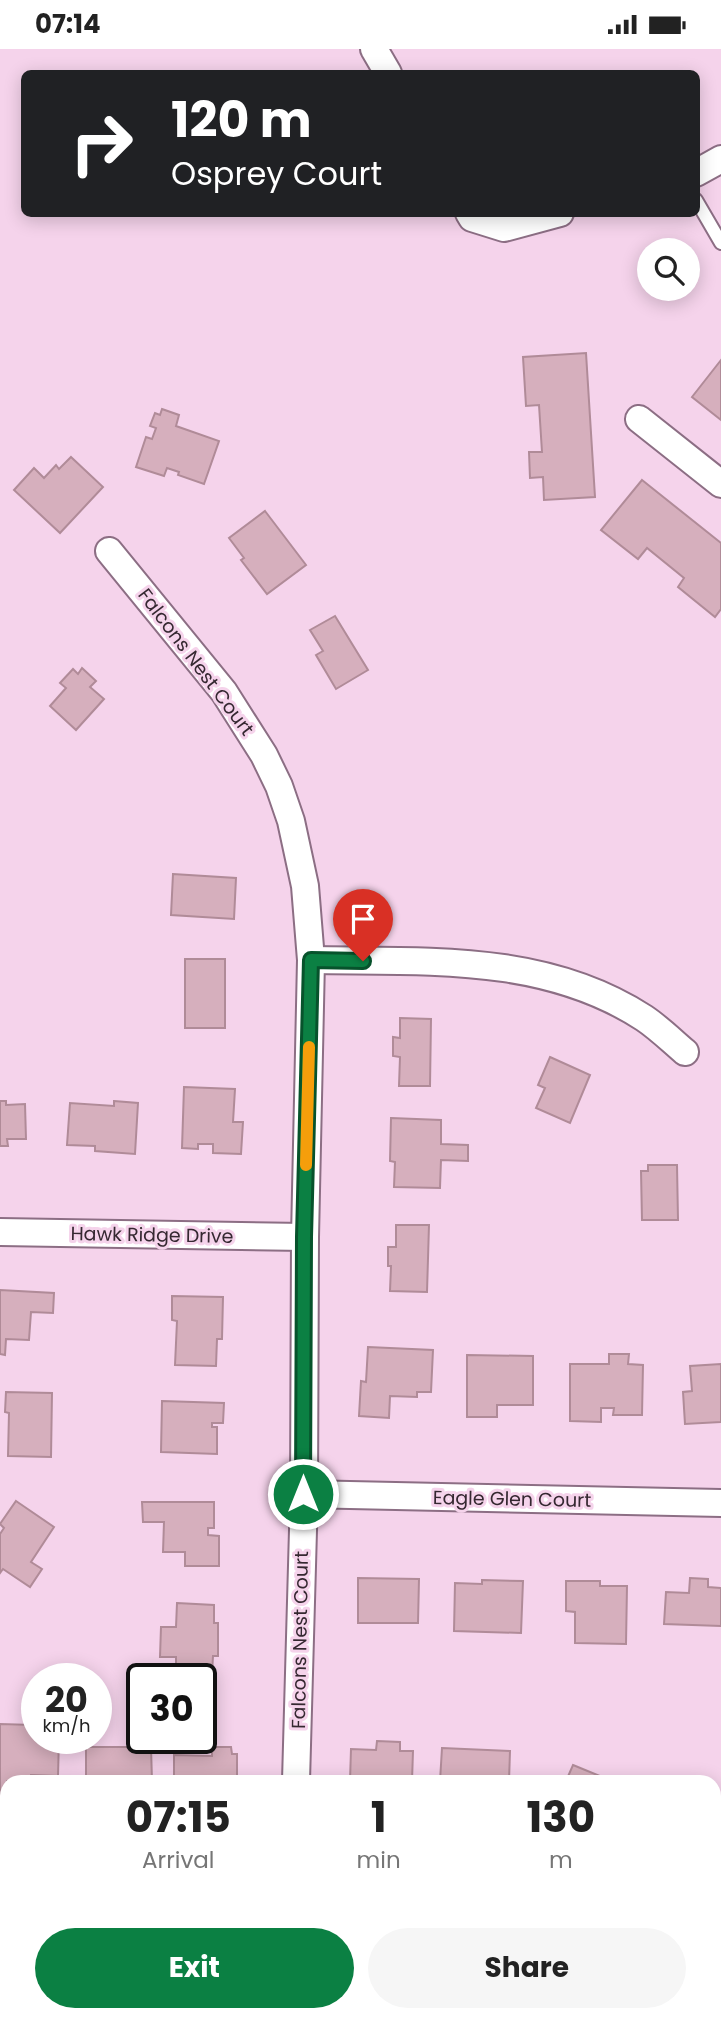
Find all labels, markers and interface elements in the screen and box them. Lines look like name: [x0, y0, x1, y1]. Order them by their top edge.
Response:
text: 07:14: [35, 6, 101, 42]
text: 120 m: [171, 86, 312, 154]
icon: right: [56, 98, 147, 189]
text: Osprey Court: [171, 151, 382, 196]
map controls: [637, 238, 700, 301]
button: search: [637, 238, 700, 301]
street label: Falcons Nest Court: [132, 583, 260, 741]
pin: [333, 889, 393, 961]
icon: arrive: [344, 900, 382, 938]
street label: Hawk Ridge Drive: [70, 1220, 234, 1250]
position arrow: [266, 1457, 340, 1531]
street label: Eagle Glen Court: [433, 1484, 592, 1514]
street label: Falcons Nest Court: [285, 1551, 315, 1729]
speed limit sign: 30: [126, 1663, 217, 1754]
text: 20: [45, 1675, 88, 1724]
text: km/h: [43, 1713, 90, 1738]
text: 07:15: [126, 1788, 231, 1847]
text: 1: [371, 1788, 387, 1847]
text: 130: [527, 1788, 595, 1847]
text: Arrival: [142, 1844, 215, 1876]
text: min: [357, 1844, 401, 1876]
text: m: [549, 1844, 573, 1876]
button: Exit: [35, 1928, 354, 2008]
button: Share: [368, 1928, 686, 2008]

